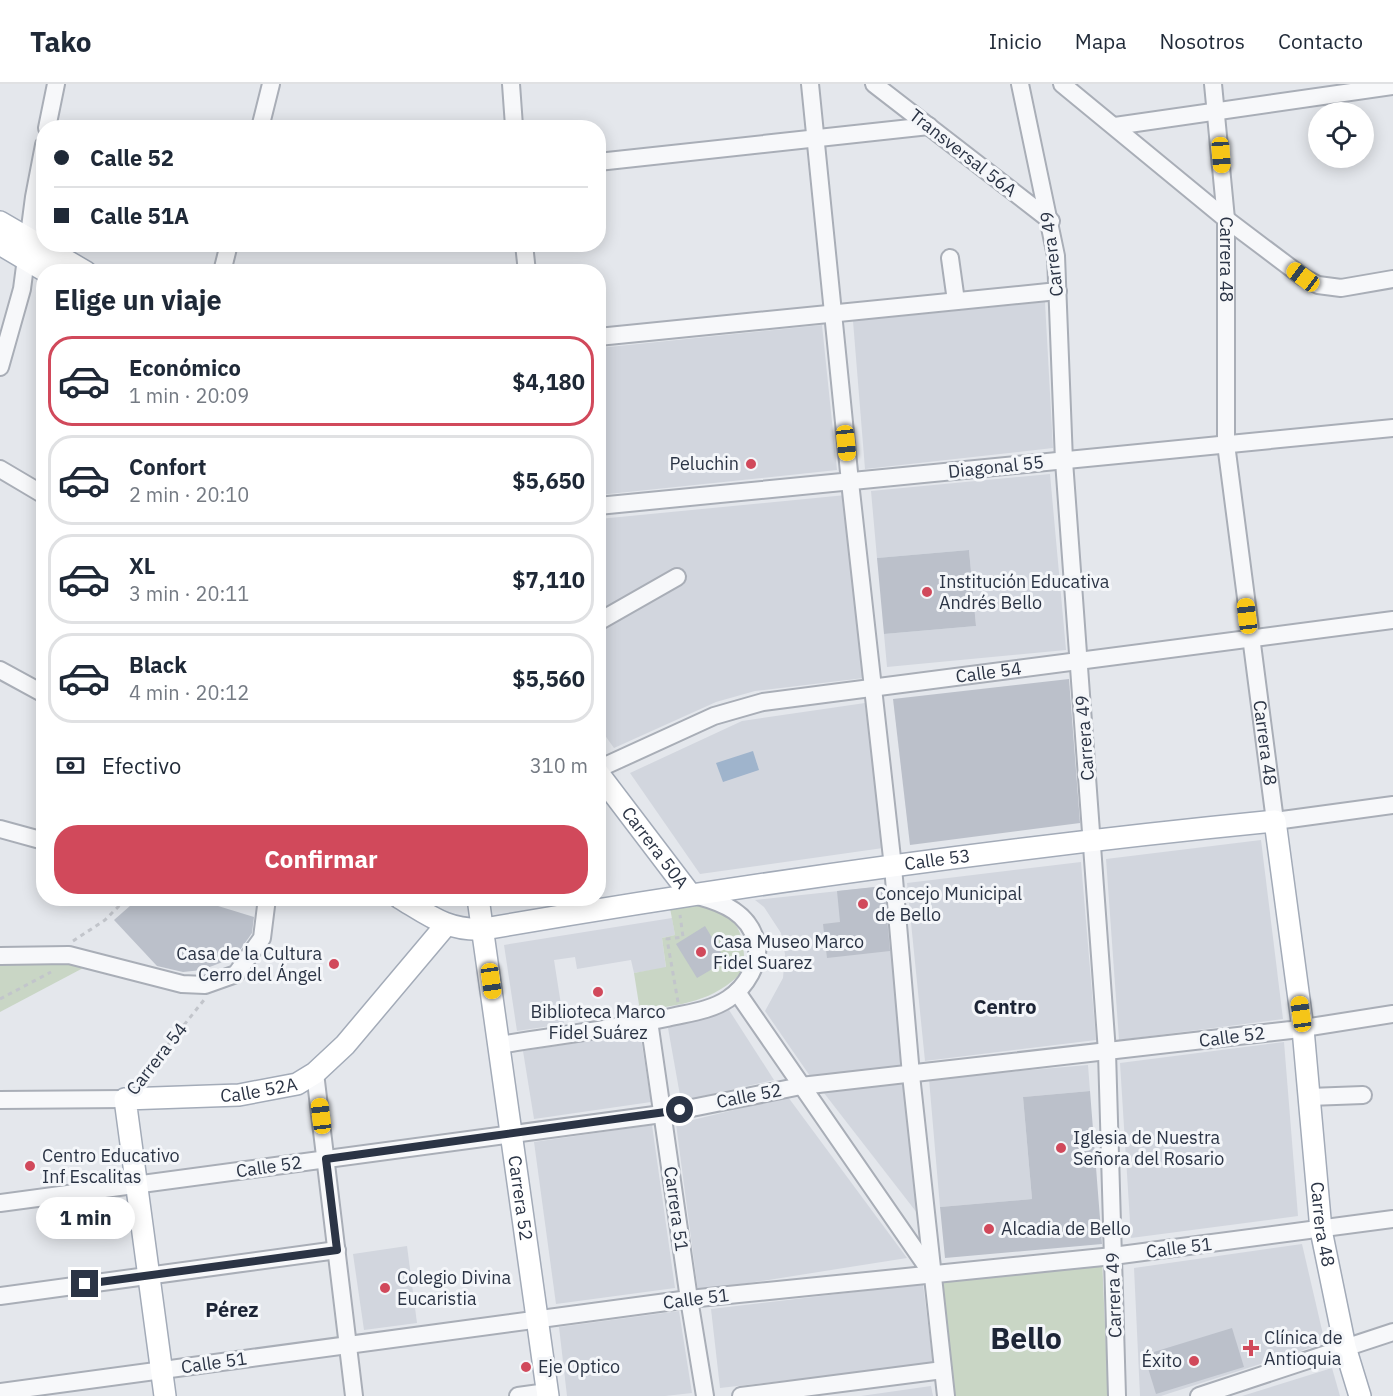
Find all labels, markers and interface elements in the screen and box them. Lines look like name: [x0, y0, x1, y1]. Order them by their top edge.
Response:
text: Tako: [30, 23, 92, 60]
text: Inicio: [989, 27, 1042, 55]
text: Mapa: [1075, 27, 1127, 55]
text: Nosotros: [1160, 27, 1245, 55]
text: Contacto: [1278, 27, 1363, 55]
map controls: [1308, 102, 1374, 168]
button: locate: [1308, 102, 1374, 168]
street label: Transversal 56A: [905, 103, 1022, 202]
car: [1211, 136, 1231, 174]
text: Calle 52: [90, 143, 174, 172]
text: Calle 51A: [90, 201, 189, 230]
street label: Carrera 49: [1035, 210, 1068, 298]
street label: Carrera 48: [1215, 216, 1238, 302]
car: [1283, 259, 1323, 295]
text: Elige un viaje: [54, 282, 222, 317]
text: Económico: [129, 353, 241, 382]
icon: car: [57, 354, 111, 408]
text: $4,180: [512, 367, 585, 396]
text: 1 min · 20:09: [129, 382, 249, 409]
car: [835, 424, 857, 462]
street label: Diagonal 55: [947, 450, 1045, 483]
text: Confort: [129, 452, 207, 481]
place label: Peluchin: [669, 452, 739, 475]
icon: car: [57, 453, 111, 507]
marker: Peluchin: [744, 457, 758, 471]
text: $5,650: [512, 466, 585, 495]
text: 2 min · 20:10: [129, 481, 249, 508]
text: XL: [129, 551, 155, 580]
icon: car: [57, 552, 111, 606]
text: $7,110: [512, 565, 585, 594]
place label: Institución Educativa Andrés Bello: [939, 570, 1110, 614]
text: 3 min · 20:11: [129, 580, 249, 607]
marker: Institución Educativa Andrés Bello: [920, 585, 934, 599]
car: [1236, 597, 1258, 635]
text: Black: [129, 650, 187, 679]
icon: car: [57, 651, 111, 705]
street label: Calle 54: [954, 656, 1023, 688]
text: $5,560: [512, 664, 585, 693]
text: 4 min · 20:12: [129, 679, 249, 706]
street label: Carrera 49: [1070, 694, 1099, 782]
street label: Carrera 48: [1248, 699, 1282, 787]
icon: cash: [54, 749, 87, 782]
text: Efectivo: [102, 751, 181, 780]
text: 310 m: [530, 752, 588, 779]
street label: Carrera 50A: [617, 802, 694, 894]
button: Confirmar: [54, 825, 588, 894]
street label: Calle 53: [903, 844, 972, 875]
place label: Concejo Municipal de Bello: [875, 882, 1022, 926]
marker: Concejo Municipal de Bello: [856, 897, 870, 911]
place label: Casa Museo Marco Fidel Suarez: [713, 930, 864, 974]
place label: Casa de la Cultura Cerro del Ángel: [176, 942, 322, 986]
marker: Casa Museo Marco Fidel Suarez: [694, 945, 708, 959]
marker: Casa de la Cultura Cerro del Ángel: [327, 957, 341, 971]
car: [480, 962, 502, 1000]
marker: Biblioteca Marco Fidel Suárez: [591, 985, 605, 999]
district label: Centro: [973, 993, 1037, 1020]
car: [1290, 995, 1312, 1033]
place label: Biblioteca Marco Fidel Suárez: [531, 1000, 665, 1044]
street label: Carrera 54: [121, 1018, 192, 1100]
street label: Calle 52: [1198, 1021, 1266, 1052]
street label: Calle 52A: [220, 1072, 300, 1107]
street label: Calle 52: [714, 1078, 784, 1113]
route start: [666, 1096, 693, 1123]
car: [310, 1097, 332, 1135]
place label: Iglesia de Nuestra Señora del Rosario: [1073, 1126, 1224, 1170]
marker: Iglesia de Nuestra Señora del Rosario: [1054, 1141, 1068, 1155]
place label: Centro Educativo Inf Escalitas: [42, 1144, 180, 1188]
street label: Calle 52: [235, 1151, 303, 1183]
street label: Carrera 52: [503, 1154, 538, 1242]
marker: Centro Educativo Inf Escalitas: [23, 1159, 37, 1173]
street label: Carrera 51: [659, 1165, 694, 1253]
street label: Carrera 48: [1306, 1181, 1340, 1269]
callout: 1 min: [36, 1197, 134, 1239]
text: 1 min: [59, 1204, 112, 1231]
place label: Alcadia de Bello: [1001, 1217, 1131, 1240]
marker: Alcadia de Bello: [982, 1222, 996, 1236]
street label: Calle 51: [1145, 1232, 1213, 1263]
street label: Carrera 49: [1101, 1252, 1126, 1338]
place label: Colegio Divina Eucaristia: [397, 1266, 512, 1310]
route end: [71, 1270, 98, 1297]
marker: Colegio Divina Eucaristia: [378, 1281, 392, 1295]
street label: Calle 51: [662, 1283, 730, 1314]
district label: Pérez: [205, 1296, 259, 1323]
district label: Bello: [990, 1318, 1062, 1357]
place label: Clínica de Antioquia: [1264, 1326, 1343, 1370]
marker: Clínica de Antioquia: [1242, 1339, 1260, 1357]
street label: Calle 51: [180, 1347, 248, 1379]
place label: Éxito: [1142, 1349, 1182, 1372]
marker: Éxito: [1187, 1354, 1201, 1368]
place label: Eje Optico: [538, 1355, 620, 1378]
marker: Eje Optico: [519, 1360, 533, 1374]

